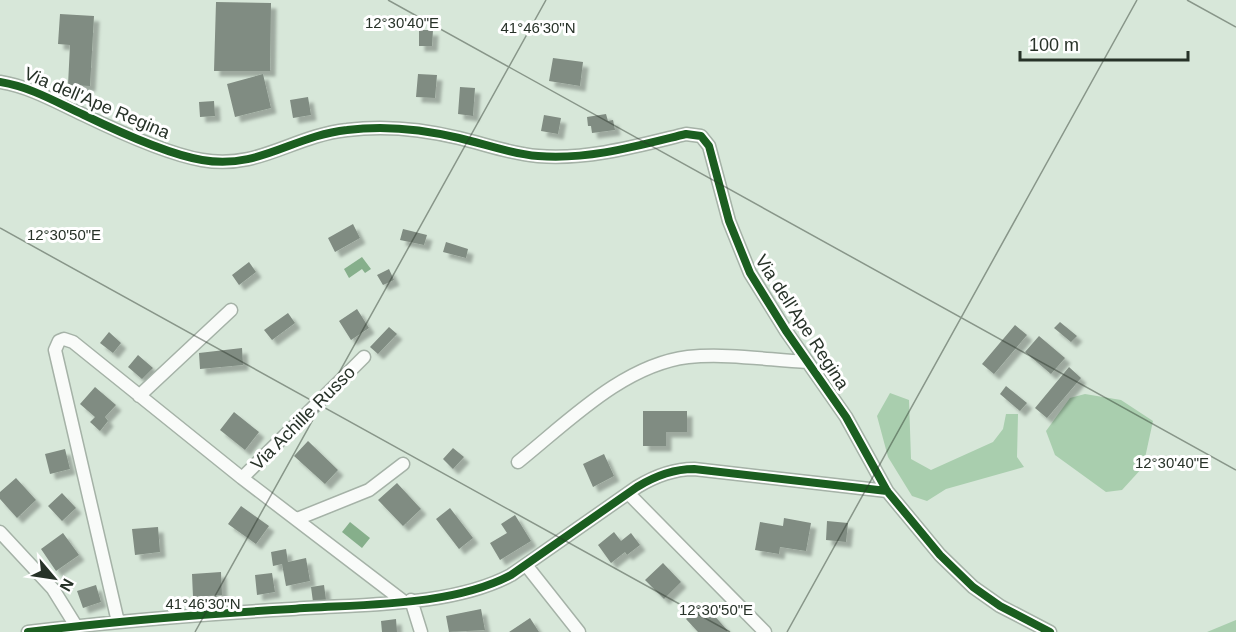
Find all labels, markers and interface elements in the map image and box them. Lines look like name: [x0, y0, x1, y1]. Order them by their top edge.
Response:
text: 12°30'40"E: [365, 14, 439, 31]
text: 41°46'30"N: [500, 19, 576, 36]
scale bar: [1020, 24, 1188, 62]
text: 100 m: [1029, 35, 1079, 55]
street label: Via dell'Ape Regina: [21, 63, 174, 143]
text: 12°30'50"E: [27, 226, 101, 243]
street label: Via dell'Ape Regina: [751, 251, 853, 394]
street label: Via Achille Russo: [247, 362, 359, 474]
text: 12°30'40"E: [1135, 454, 1209, 471]
north arrow: [24, 548, 84, 608]
text: N: [56, 576, 77, 594]
text: 41°46'30"N: [165, 595, 241, 612]
text: 12°30'50"E: [679, 601, 753, 618]

